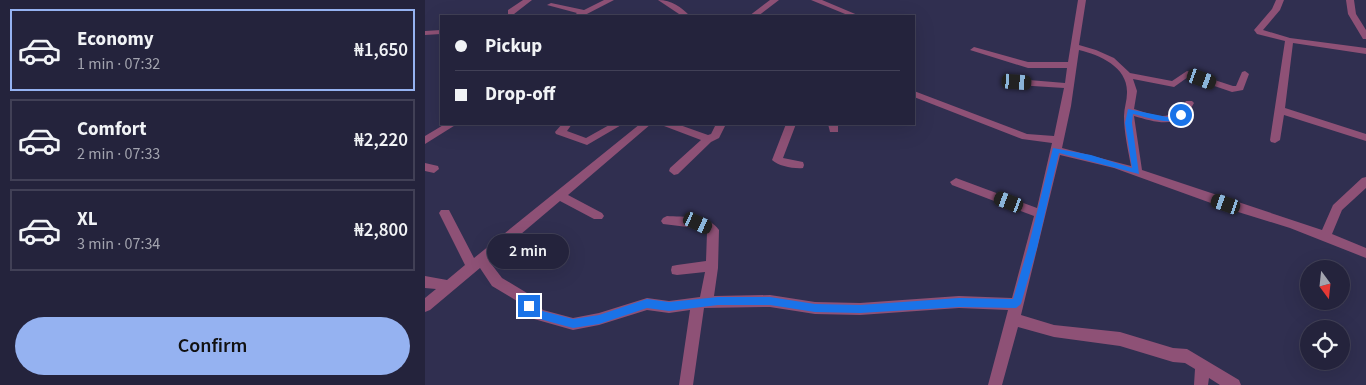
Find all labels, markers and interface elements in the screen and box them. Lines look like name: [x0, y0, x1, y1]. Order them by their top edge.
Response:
text: Economy: [77, 26, 154, 53]
icon: car: [17, 28, 62, 73]
text: Pickup: [485, 33, 542, 60]
text: ₦1,650: [354, 37, 408, 64]
text: 1 min · 07:32: [77, 53, 160, 75]
car: [1185, 67, 1218, 91]
car: [1001, 73, 1032, 91]
text: Drop-off: [485, 81, 555, 108]
route start: [1170, 104, 1192, 126]
text: Comfort: [77, 116, 147, 143]
icon: car: [17, 118, 62, 163]
text: ₦2,220: [354, 127, 408, 154]
text: 2 min · 07:33: [77, 143, 160, 165]
car: [992, 190, 1025, 214]
car: [1209, 192, 1242, 216]
text: XL: [77, 206, 98, 233]
icon: car: [17, 208, 62, 253]
car: [681, 210, 714, 236]
text: ₦2,800: [354, 217, 408, 244]
text: 3 min · 07:34: [77, 233, 160, 255]
callout: 2 min: [488, 234, 570, 268]
text: 2 min: [509, 240, 547, 262]
north arrow: [1300, 260, 1350, 310]
map controls: [1300, 260, 1350, 370]
route end: [518, 295, 540, 317]
button: Confirm: [15, 317, 410, 375]
button: locate: [1300, 320, 1350, 370]

